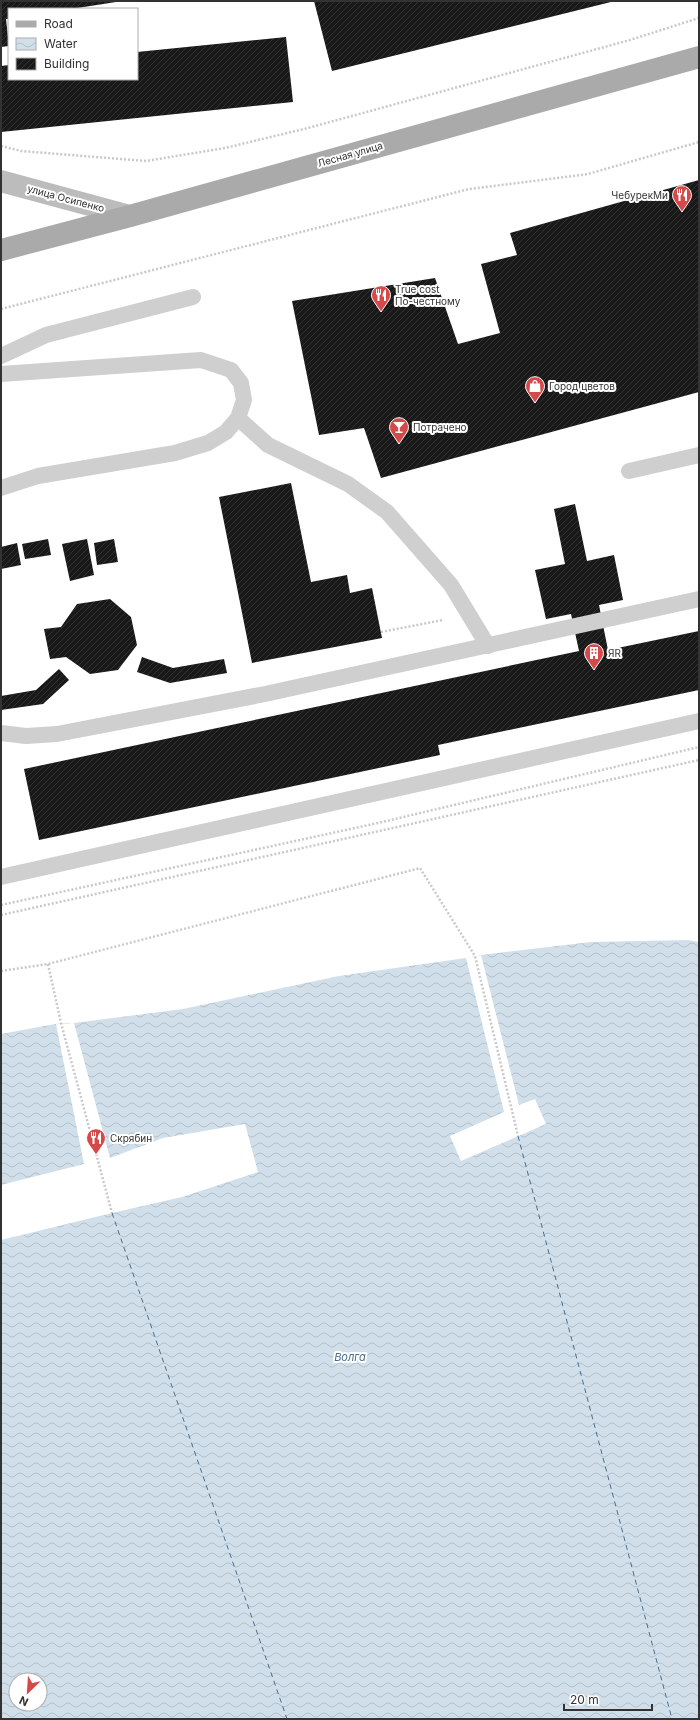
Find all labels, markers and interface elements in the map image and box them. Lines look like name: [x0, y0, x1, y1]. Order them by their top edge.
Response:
legend: [8, 8, 138, 80]
text: Road: [44, 16, 73, 31]
text: Water: [44, 36, 78, 51]
text: Building: [44, 56, 89, 71]
street label: Лесная улица: [316, 139, 384, 169]
street label: улица Осипенко: [26, 182, 106, 214]
restaurant icon: ЧебурекМи: [671, 184, 693, 212]
place label: ЧебурекМи: [611, 189, 668, 201]
place label: True cost По-честному: [395, 283, 461, 307]
restaurant icon: True cost По-честному: [370, 284, 392, 312]
shop icon: Город цветов: [524, 375, 546, 403]
place label: Город цветов: [549, 380, 615, 392]
bar icon: Потрачено: [388, 416, 410, 444]
place label: Потрачено: [413, 421, 467, 433]
building icon: ЯR: [583, 642, 605, 670]
place label: ЯR: [608, 647, 621, 659]
restaurant icon: Скрябин: [85, 1127, 107, 1155]
place label: Скрябин: [110, 1132, 152, 1144]
water label: Волга: [334, 1350, 366, 1364]
north arrow: [8, 1672, 48, 1712]
scale bar: [564, 1686, 652, 1712]
text: 20 m: [570, 1692, 599, 1707]
text: N: [17, 1693, 31, 1709]

